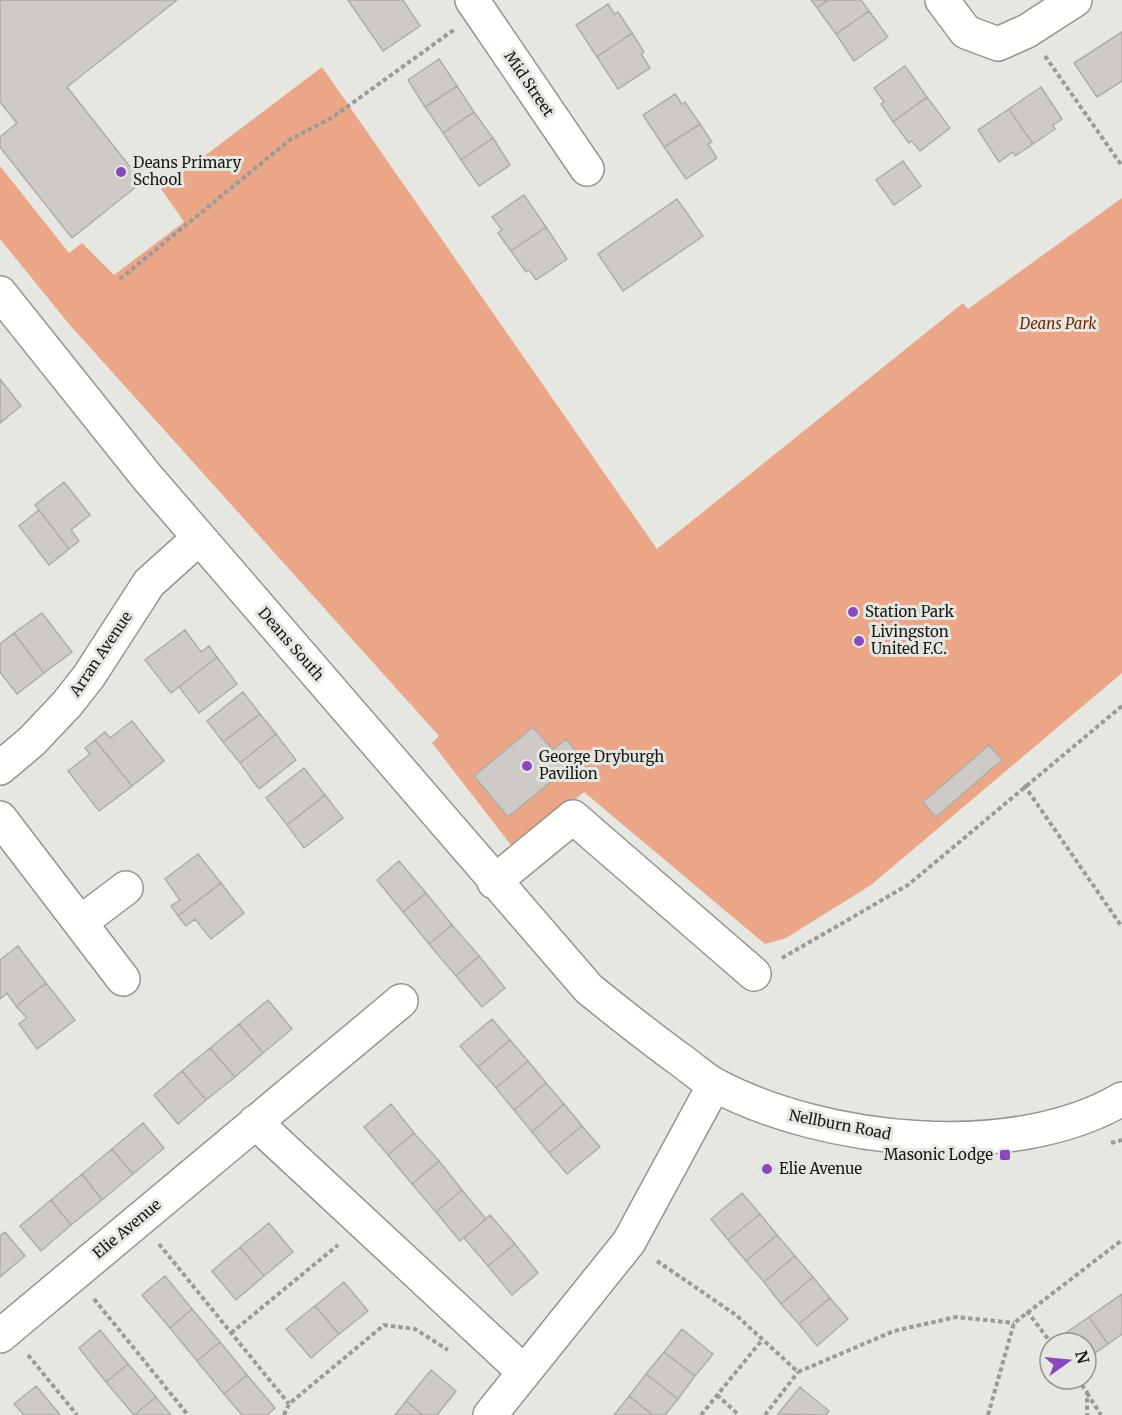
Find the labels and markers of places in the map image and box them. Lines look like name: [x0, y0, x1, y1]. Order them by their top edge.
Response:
place label: Deans Primary School: [133, 153, 241, 189]
marker: Deans Primary School: [114, 165, 128, 179]
place label: Station Park: [865, 602, 954, 621]
marker: Station Park: [846, 605, 860, 619]
place label: Livingston United F.C.: [871, 622, 949, 658]
marker: Livingston United F.C.: [852, 634, 866, 648]
place label: George Dryburgh Pavilion: [539, 747, 664, 783]
marker: George Dryburgh Pavilion: [520, 759, 534, 773]
place label: Masonic Lodge: [884, 1145, 993, 1164]
marker: Masonic Lodge: [998, 1148, 1012, 1162]
place label: Elie Avenue: [779, 1159, 862, 1178]
marker: Elie Avenue: [760, 1162, 774, 1176]

